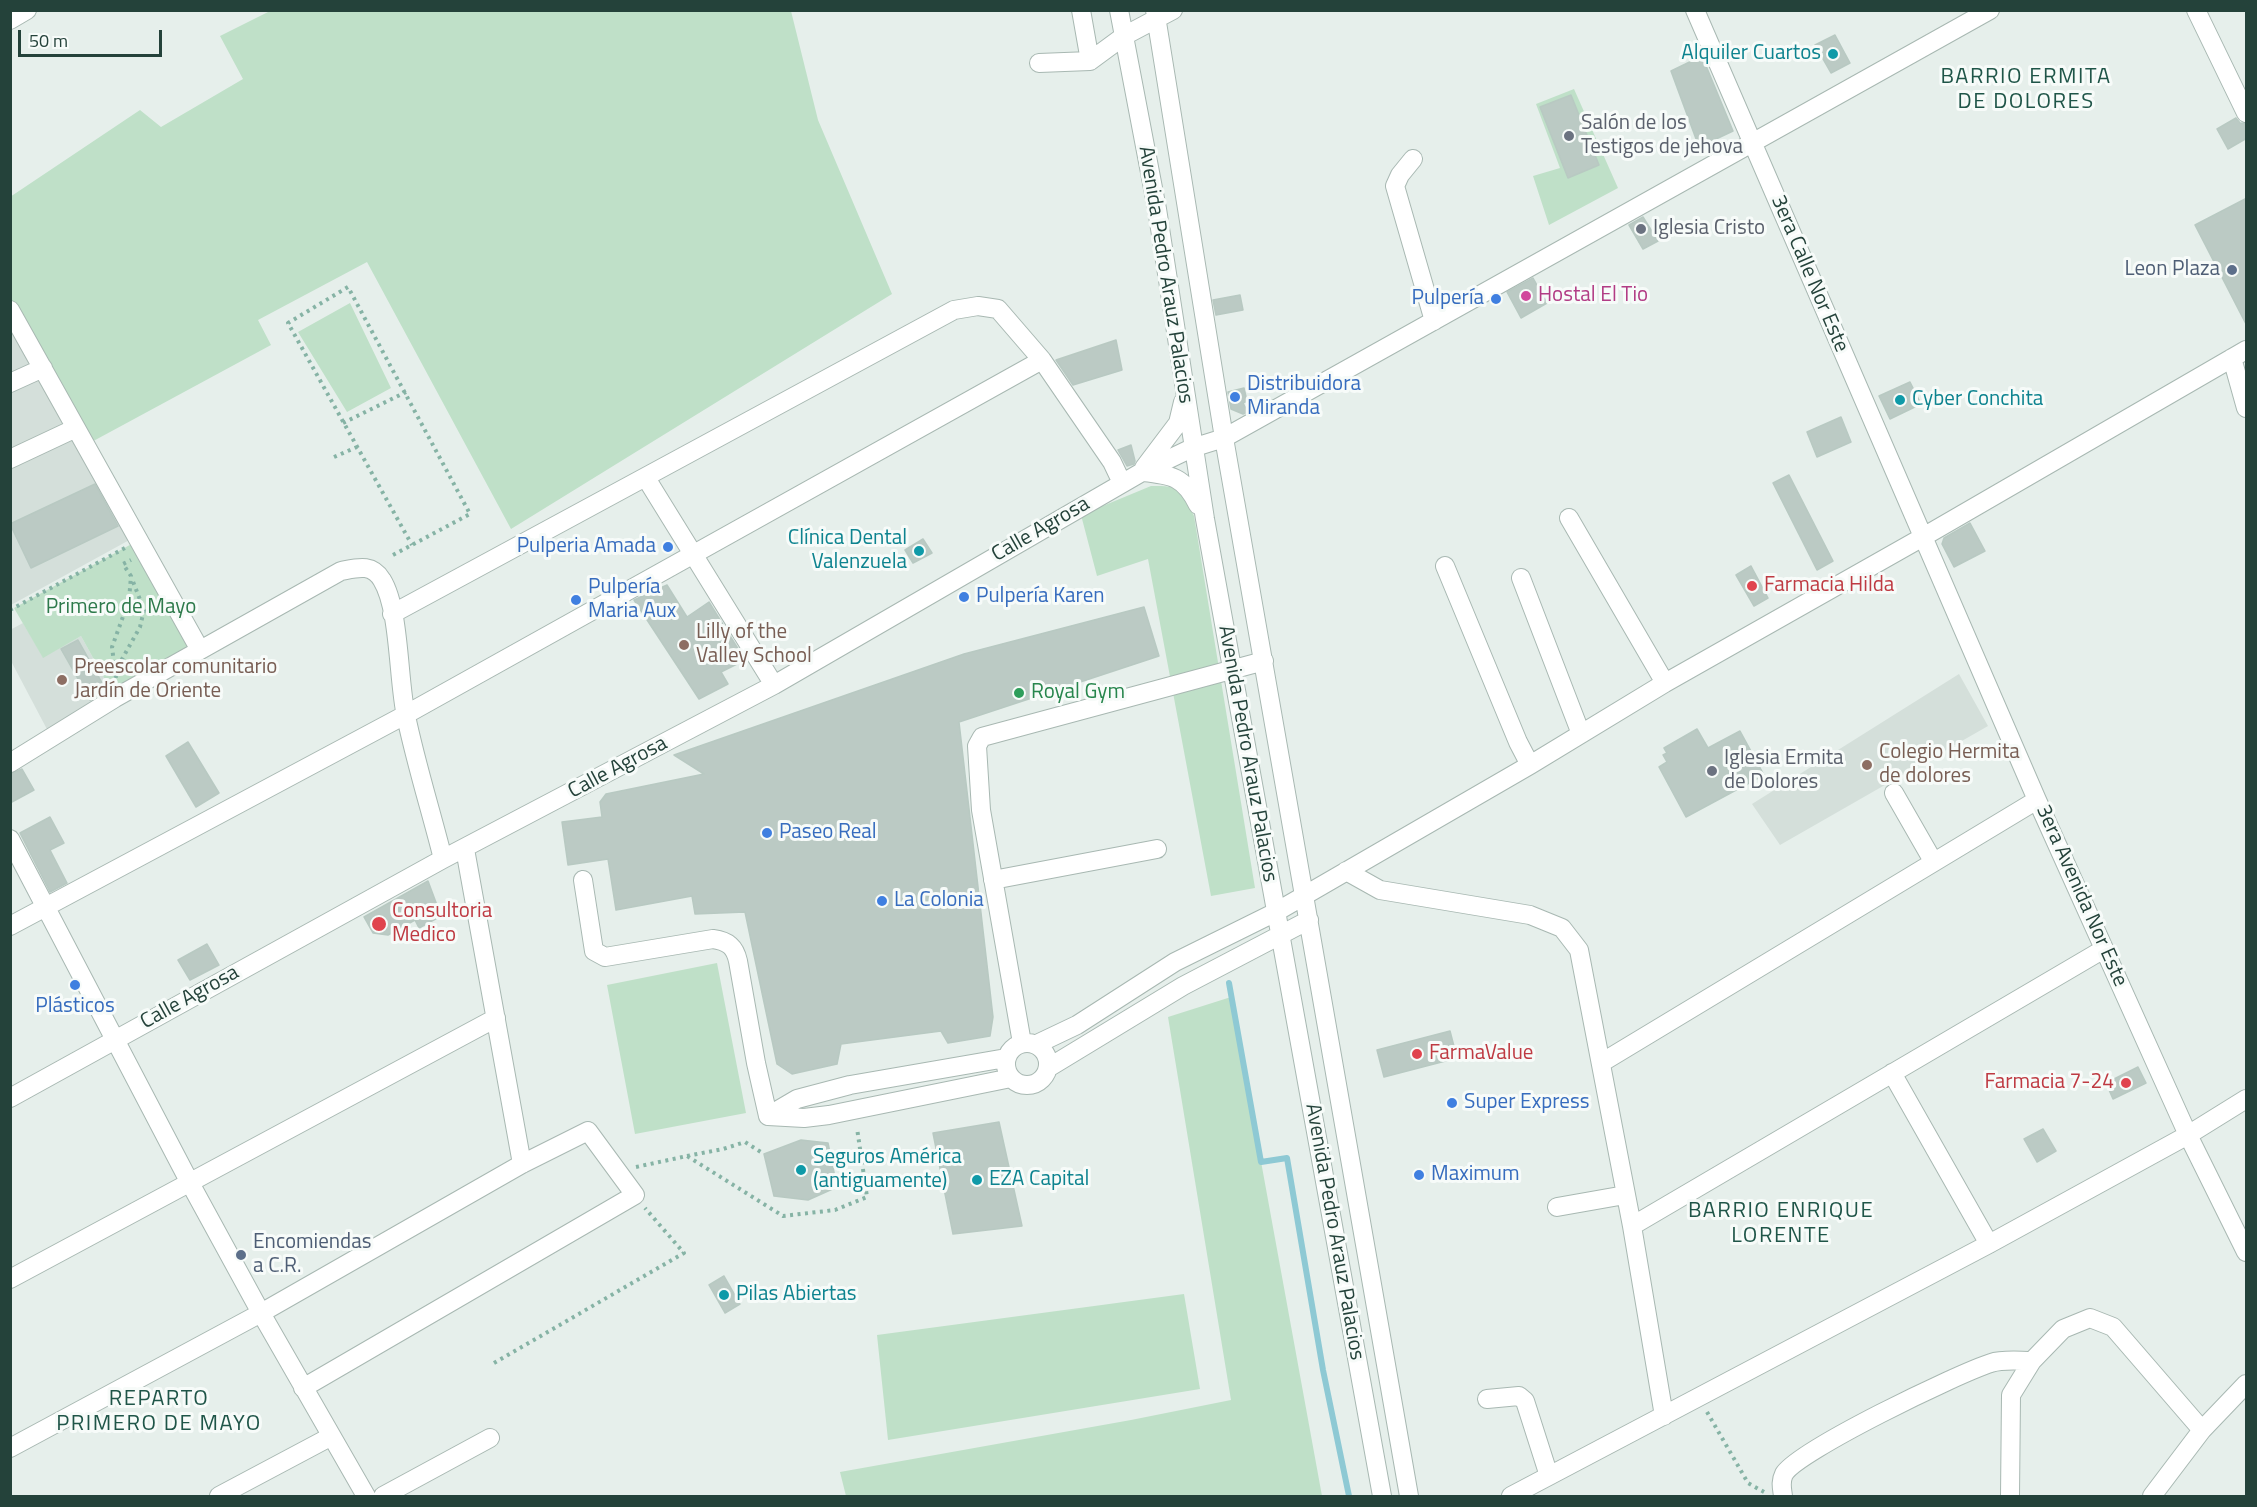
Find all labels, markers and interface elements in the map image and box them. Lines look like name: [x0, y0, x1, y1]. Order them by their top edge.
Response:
scale bar: [21, 18, 165, 56]
text: 50 m: [29, 27, 68, 54]
place label: Alquiler Cuartos: [1681, 41, 1821, 67]
marker: Alquiler Cuartos: [1826, 47, 1840, 61]
district label: BARRIO ERMITA DE DOLORES: [1940, 65, 2112, 116]
place label: Salón de los Testigos de jehova: [1581, 111, 1743, 161]
marker: Salón de los Testigos de jehova: [1562, 129, 1576, 143]
street label: Avenida Pedro Arauz Palacios: [1132, 145, 1198, 405]
street label: 3era Calle Nor Este: [1765, 192, 1853, 356]
place label: Iglesia Cristo: [1653, 216, 1765, 242]
marker: Iglesia Cristo: [1634, 222, 1648, 236]
place label: Leon Plaza: [2125, 257, 2220, 283]
marker: Leon Plaza: [2225, 263, 2239, 277]
place label: Hostal El Tio: [1538, 283, 1648, 309]
place label: Pulpería: [1411, 286, 1484, 312]
marker: Hostal El Tio: [1519, 289, 1533, 303]
marker: Pulpería: [1489, 292, 1503, 306]
place label: Distribuidora Miranda: [1247, 372, 1361, 422]
place label: Cyber Conchita: [1912, 387, 2043, 413]
marker: Distribuidora Miranda: [1228, 390, 1242, 404]
marker: Cyber Conchita: [1893, 393, 1907, 407]
street label: Calle Agrosa: [988, 492, 1094, 568]
place label: Clínica Dental Valenzuela: [788, 526, 907, 576]
place label: Pulperia Amada: [517, 534, 656, 560]
marker: Pulperia Amada: [661, 540, 675, 554]
marker: Clínica Dental Valenzuela: [912, 544, 926, 558]
place label: Farmacia Hilda: [1764, 573, 1894, 599]
place label: Pulpería Maria Aux: [588, 575, 676, 625]
marker: Farmacia Hilda: [1745, 579, 1759, 593]
place label: Pulpería Karen: [976, 584, 1105, 610]
marker: Pulpería Karen: [957, 590, 971, 604]
marker: Pulpería Maria Aux: [569, 593, 583, 607]
park label: Primero de Mayo: [46, 595, 196, 621]
place label: Lilly of the Valley School: [696, 620, 812, 670]
street label: Avenida Pedro Arauz Palacios: [1212, 624, 1282, 884]
marker: Lilly of the Valley School: [677, 638, 691, 652]
place label: Preescolar comunitario Jardín de Oriente: [74, 655, 277, 705]
marker: Preescolar comunitario Jardín de Oriente: [55, 673, 69, 687]
place label: Royal Gym: [1031, 680, 1125, 706]
marker: Royal Gym: [1012, 686, 1026, 700]
street label: Calle Agrosa: [564, 731, 672, 805]
place label: Colegio Hermita de dolores: [1879, 740, 2020, 790]
place label: Iglesia Ermita de Dolores: [1724, 746, 1844, 796]
marker: Colegio Hermita de dolores: [1860, 758, 1874, 772]
marker: Iglesia Ermita de Dolores: [1705, 764, 1719, 778]
street label: 3era Avenida Nor Este: [2030, 801, 2132, 991]
place label: Paseo Real: [779, 820, 877, 846]
marker: Paseo Real: [760, 826, 774, 840]
place label: La Colonia: [894, 888, 984, 914]
marker: La Colonia: [875, 894, 889, 908]
place label: Consultoria Medico: [392, 899, 492, 949]
marker: Consultoria Medico: [370, 915, 388, 933]
street label: Calle Agrosa: [136, 961, 244, 1035]
marker: Plásticos: [68, 978, 82, 992]
place label: Plásticos: [35, 994, 115, 1020]
place label: FarmaValue: [1429, 1041, 1533, 1067]
marker: FarmaValue: [1410, 1047, 1424, 1061]
place label: Farmacia 7-24: [1984, 1070, 2114, 1096]
marker: Farmacia 7-24: [2119, 1076, 2133, 1090]
place label: Super Express: [1464, 1090, 1589, 1116]
marker: Super Express: [1445, 1096, 1459, 1110]
street label: Avenida Pedro Arauz Palacios: [1299, 1102, 1369, 1362]
place label: Seguros América (antiguamente): [813, 1145, 962, 1195]
place label: Maximum: [1431, 1162, 1520, 1188]
marker: Seguros América (antiguamente): [794, 1163, 808, 1177]
place label: EZA Capital: [989, 1167, 1089, 1193]
marker: Maximum: [1412, 1168, 1426, 1182]
marker: EZA Capital: [970, 1173, 984, 1187]
district label: BARRIO ENRIQUE LORENTE: [1688, 1199, 1874, 1250]
place label: Encomiendas a C.R.: [253, 1230, 371, 1280]
marker: Encomiendas a C.R.: [234, 1248, 248, 1262]
place label: Pilas Abiertas: [736, 1282, 856, 1308]
marker: Pilas Abiertas: [717, 1288, 731, 1302]
district label: REPARTO PRIMERO DE MAYO: [56, 1387, 262, 1438]

